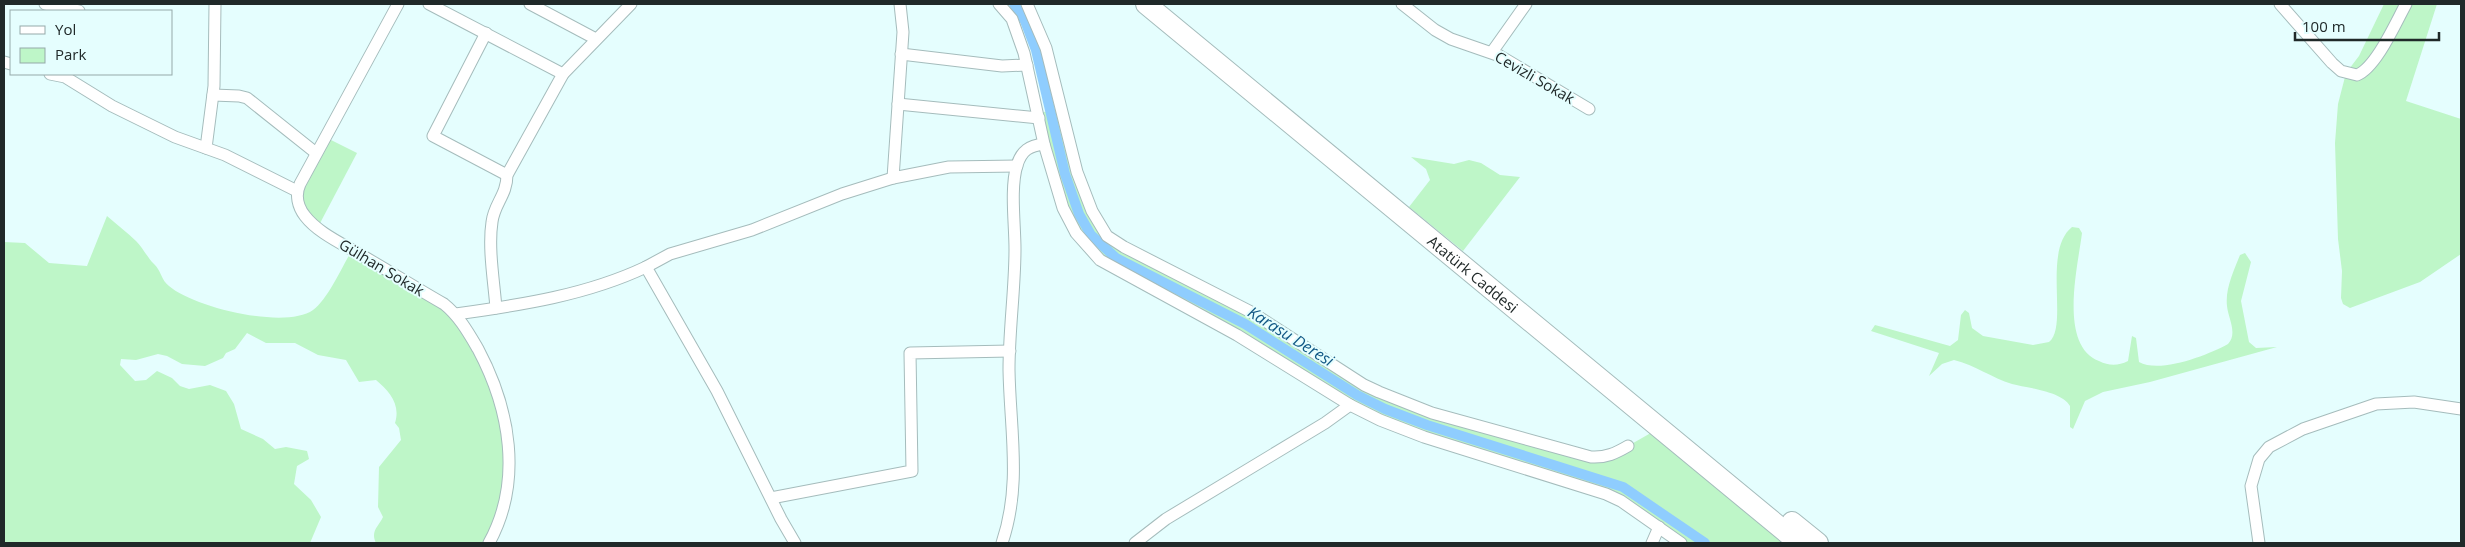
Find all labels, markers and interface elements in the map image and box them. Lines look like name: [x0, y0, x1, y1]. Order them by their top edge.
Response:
legend: [10, 10, 172, 75]
scale bar: [2295, 10, 2439, 42]
text: 100 m: [2302, 16, 2346, 36]
text: Yol: [55, 19, 76, 39]
text: Park: [55, 44, 86, 64]
street label: Cevizli Sokak: [1491, 46, 1579, 108]
street label: Atatürk Caddesi: [1424, 231, 1522, 317]
street label: Gülhan Sokak: [336, 234, 428, 300]
water label: Karasu Deresi: [1244, 301, 1339, 372]

